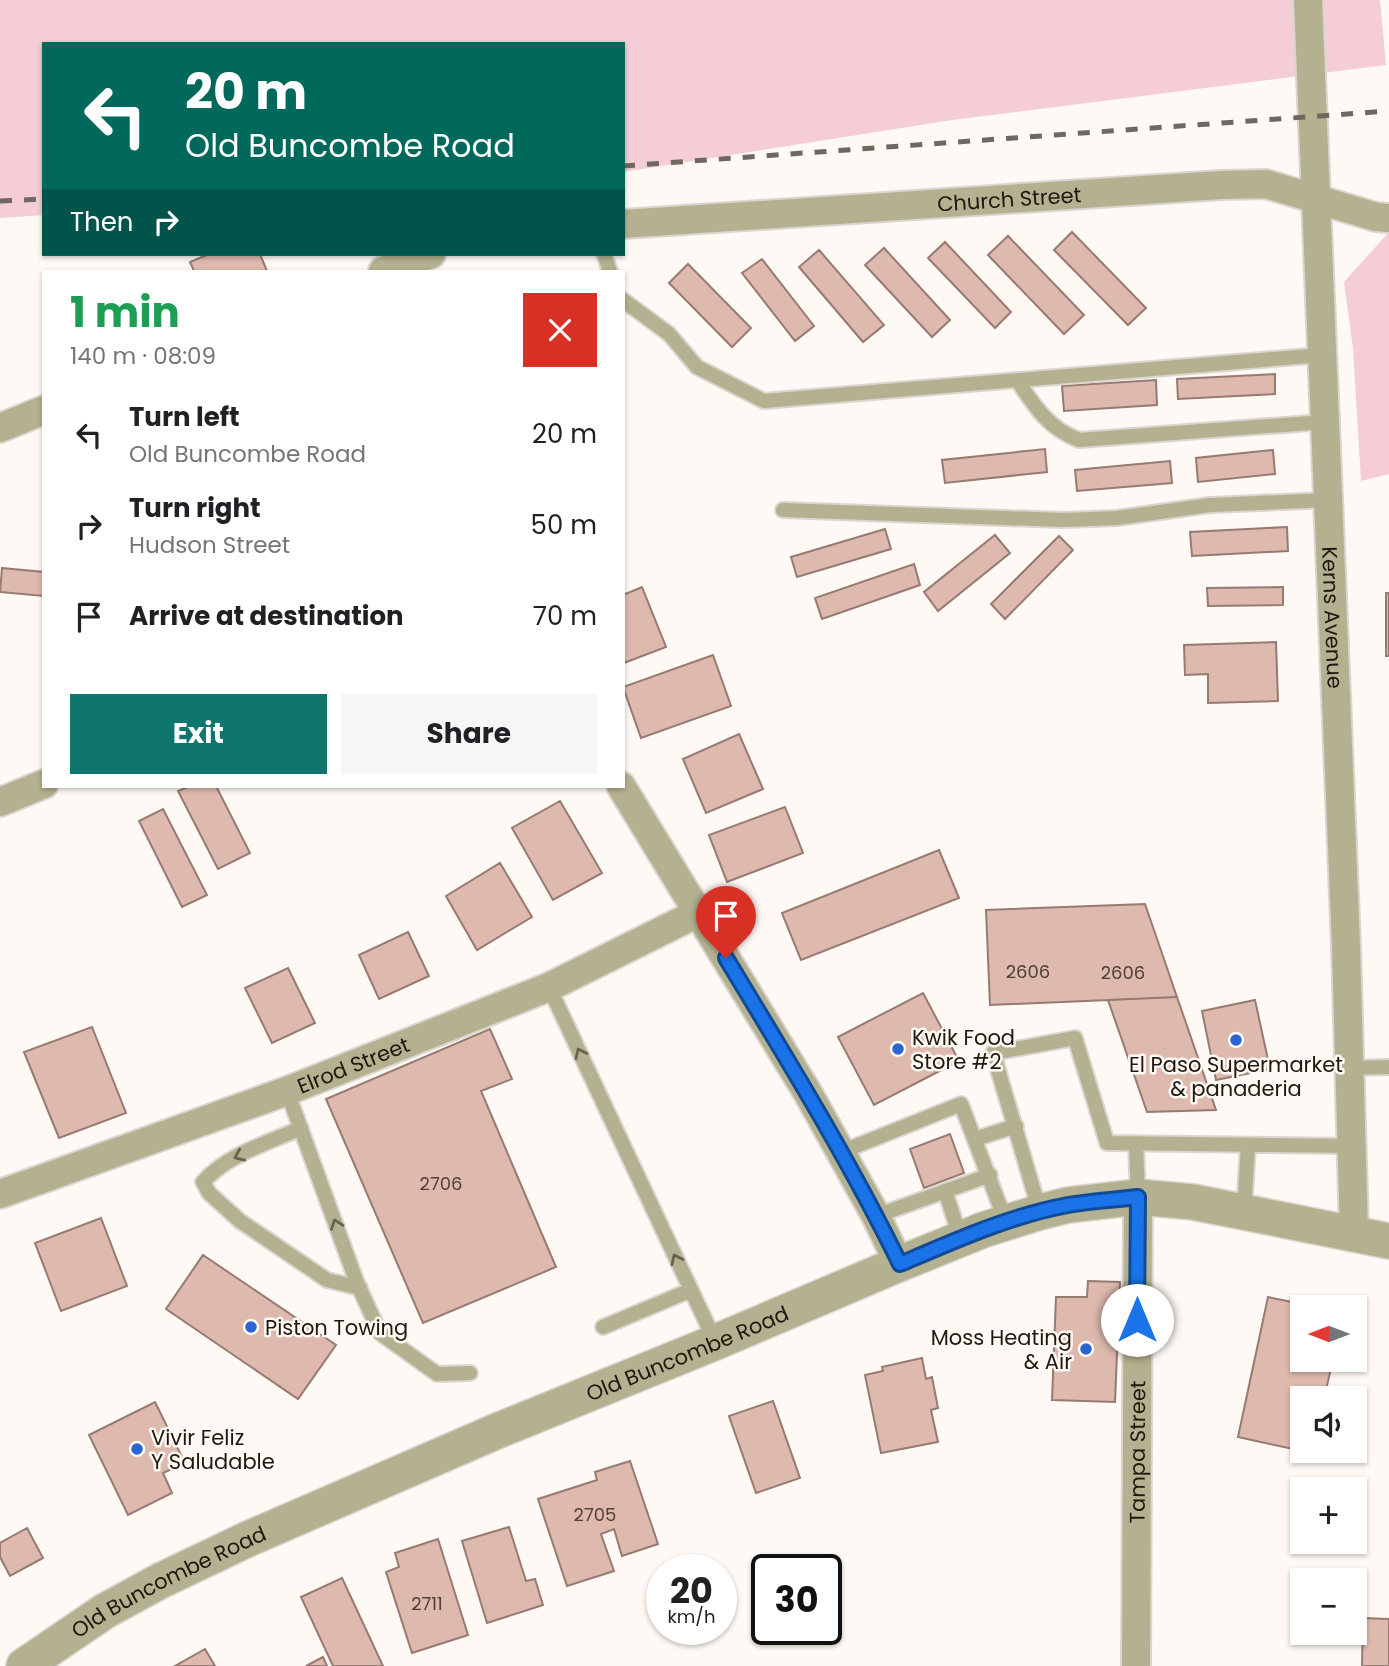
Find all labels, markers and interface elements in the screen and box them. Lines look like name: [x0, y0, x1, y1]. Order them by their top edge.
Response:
text: 20 m: [185, 58, 307, 126]
icon: left: [70, 70, 161, 161]
text: Old Buncombe Road: [185, 123, 515, 168]
street label: Church Street: [936, 180, 1082, 218]
icon: right: [147, 203, 185, 241]
text: Then: [70, 204, 133, 240]
text: 1 min: [70, 283, 180, 342]
button: close: [523, 293, 597, 367]
text: 140 m · 08:09: [70, 340, 216, 372]
text: Turn left: [129, 399, 240, 435]
icon: left: [70, 416, 108, 454]
text: 20 m: [532, 416, 597, 452]
text: Old Buncombe Road: [129, 438, 366, 470]
text: Turn right: [129, 490, 261, 526]
icon: right: [70, 507, 108, 545]
text: 50 m: [531, 507, 597, 543]
text: Hudson Street: [129, 529, 290, 561]
street label: Kerns Avenue: [1315, 546, 1350, 689]
icon: arrive: [70, 598, 108, 636]
text: Arrive at destination: [129, 598, 404, 634]
text: 70 m: [533, 598, 597, 634]
button: Exit: [70, 694, 327, 774]
button: Share: [341, 694, 597, 774]
pin: [696, 886, 756, 958]
icon: arrive: [707, 897, 745, 935]
house number: 2606: [1006, 959, 1050, 984]
house number: 2606: [1101, 960, 1145, 985]
place label: Kwik Food Store #2: [912, 1023, 1015, 1076]
street label: Elrod Street: [293, 1029, 414, 1100]
marker: El Paso Supermarket & panaderia: [1228, 1032, 1244, 1048]
marker: Kwik Food Store #2: [890, 1041, 906, 1057]
one-way arrow: [574, 1048, 588, 1060]
place label: El Paso Supermarket & panaderia: [1129, 1050, 1343, 1103]
one-way arrow: [234, 1148, 246, 1162]
house number: 2706: [420, 1171, 462, 1196]
one-way arrow: [330, 1218, 344, 1230]
one-way arrow: [670, 1254, 684, 1266]
position arrow: [1100, 1283, 1174, 1357]
north arrow: [1290, 1295, 1367, 1372]
map controls: [1290, 1295, 1367, 1645]
street label: Old Buncombe Road: [582, 1298, 793, 1408]
place label: Piston Towing: [265, 1313, 408, 1342]
marker: Piston Towing: [243, 1319, 259, 1335]
place label: Moss Heating & Air: [931, 1323, 1072, 1376]
marker: Moss Heating & Air: [1078, 1341, 1094, 1357]
street label: Tampa Street: [1122, 1381, 1152, 1523]
button: sound: [1290, 1386, 1367, 1463]
place label: Vivir Feliz Y Saludable: [151, 1423, 275, 1476]
marker: Vivir Feliz Y Saludable: [129, 1441, 145, 1457]
button: +: [1290, 1477, 1367, 1554]
house number: 2705: [574, 1502, 616, 1527]
street label: Old Buncombe Road: [65, 1518, 271, 1644]
speed limit sign: 30: [751, 1554, 842, 1645]
text: 20: [670, 1566, 713, 1615]
button: −: [1290, 1568, 1367, 1645]
house number: 2711: [411, 1591, 443, 1616]
text: km/h: [668, 1604, 715, 1629]

